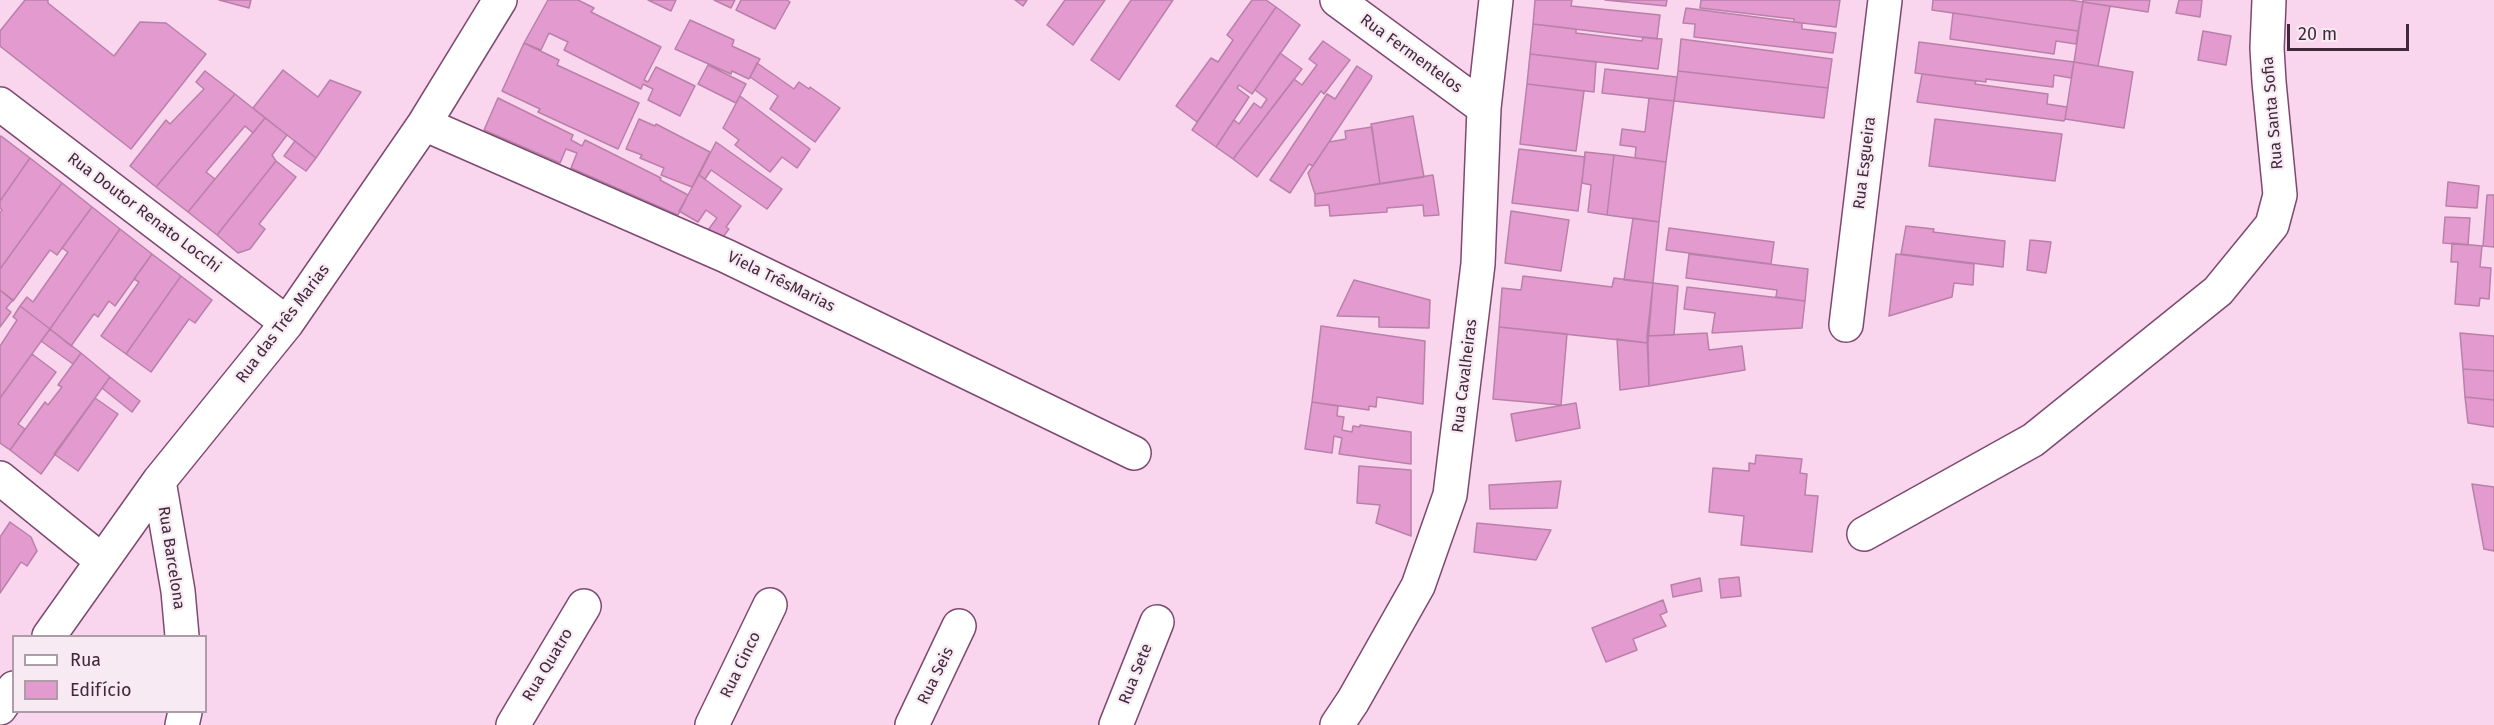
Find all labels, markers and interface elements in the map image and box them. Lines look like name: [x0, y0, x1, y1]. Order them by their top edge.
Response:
street label: Rua Fermentelos: [1356, 10, 1466, 98]
scale bar: [2290, 12, 2412, 50]
text: 20 m: [2298, 23, 2337, 45]
street label: Rua Santa Sofia: [2258, 56, 2288, 170]
street label: Rua Esgueira: [1850, 116, 1880, 210]
street label: Rua Doutor Renato Locchi: [63, 149, 225, 277]
street label: Viela TrêsMarias: [724, 248, 838, 316]
street label: Rua das Três Marias: [232, 261, 334, 387]
street label: Rua Cavalheiras: [1449, 318, 1481, 434]
street label: Rua Barcelona: [153, 505, 189, 611]
street label: Rua Quatro: [519, 625, 577, 705]
street label: Rua Cinco: [717, 629, 765, 701]
legend: [12, 635, 207, 713]
street label: Rua Sete: [1115, 641, 1157, 707]
street label: Rua Seis: [914, 644, 958, 708]
text: Rua: [70, 649, 101, 671]
text: Edifício: [70, 679, 132, 701]

